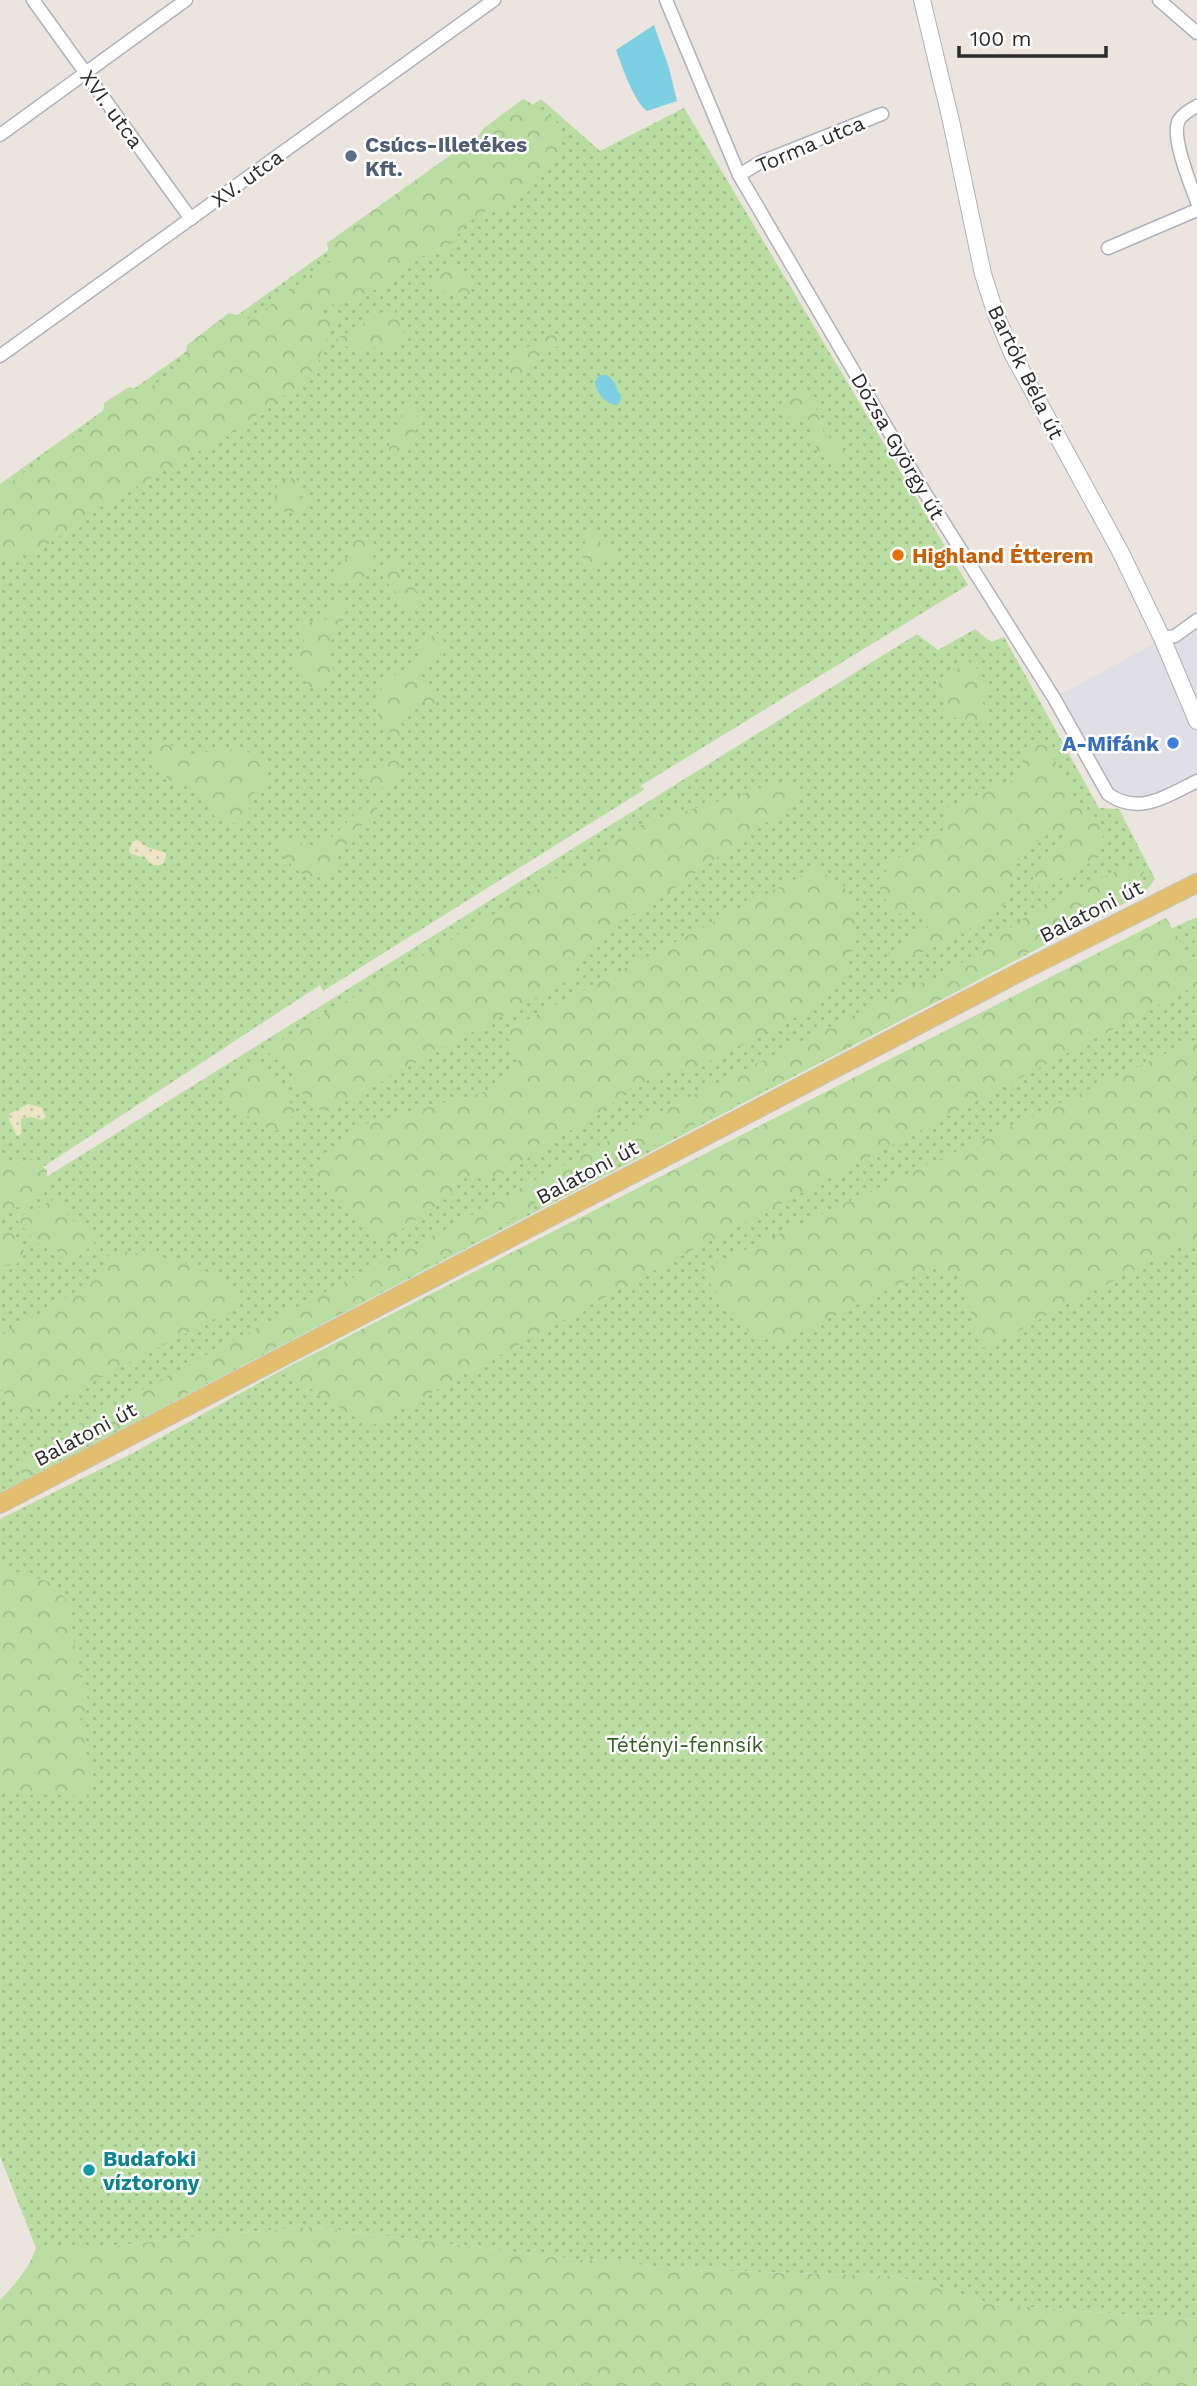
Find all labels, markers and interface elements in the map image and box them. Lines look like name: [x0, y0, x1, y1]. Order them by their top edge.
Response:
scale bar: [959, 14, 1106, 58]
text: 100 m: [970, 26, 1032, 51]
street label: XVI. utca: [75, 65, 149, 153]
street label: Torma utca: [752, 110, 868, 178]
place label: Csúcs-Illetékes Kft.: [365, 132, 527, 181]
street label: XV. utca: [207, 144, 288, 212]
marker: Csúcs-Illetékes Kft.: [343, 148, 359, 164]
street label: Bartók Béla út: [983, 301, 1069, 443]
street label: Dózsa György út: [846, 368, 950, 524]
place label: Highland Étterem: [912, 543, 1094, 568]
marker: Highland Étterem: [890, 547, 906, 563]
place label: A-Mifánk: [1062, 731, 1160, 756]
marker: A-Mifánk: [1165, 735, 1181, 751]
street label: Balatoni út: [1035, 874, 1147, 948]
street label: Balatoni út: [532, 1134, 643, 1209]
street label: Balatoni út: [30, 1396, 141, 1471]
park label: Tétényi-fennsík: [607, 1732, 764, 1757]
place label: Budafoki víztorony: [102, 2146, 200, 2195]
marker: Budafoki víztorony: [81, 2162, 97, 2178]

